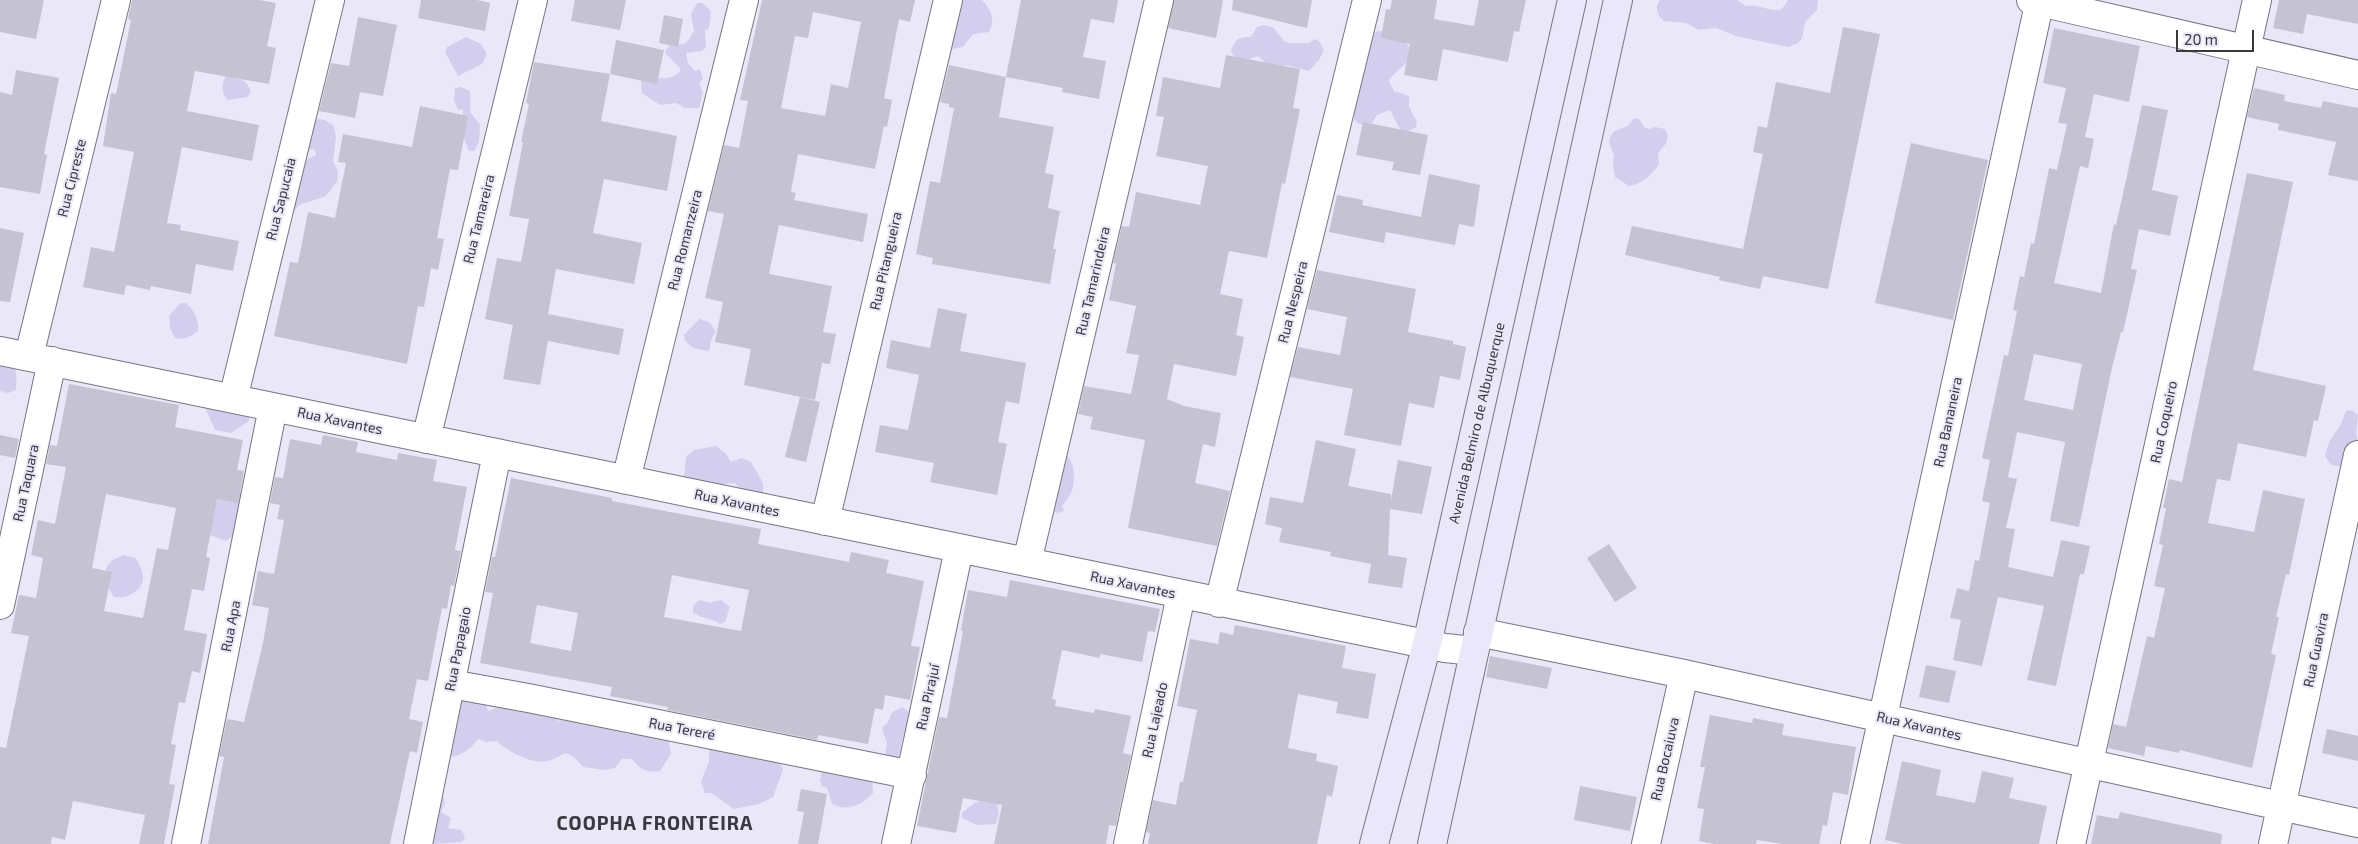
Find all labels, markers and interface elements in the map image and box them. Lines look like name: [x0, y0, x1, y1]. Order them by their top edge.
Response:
scale bar: [2178, 20, 2256, 52]
text: 20 m: [2184, 30, 2218, 48]
street label: Rua Cipreste: [54, 137, 90, 219]
street label: Rua Sapucaia: [263, 156, 299, 242]
street label: Rua Tamareira: [460, 173, 498, 265]
street label: Rua Romanzeira: [664, 188, 706, 292]
street label: Rua Pitangueira: [867, 210, 905, 312]
street label: Rua Tamarindeira: [1072, 225, 1114, 337]
street label: Rua Nespeira: [1275, 259, 1311, 345]
street label: Avenida Belmiro de Albuquerque: [1446, 321, 1508, 525]
street label: Rua Bananeira: [1930, 375, 1966, 469]
street label: Rua Coqueiro: [2147, 379, 2181, 465]
street label: Rua Xavantes: [296, 404, 384, 438]
street label: Rua Taquara: [10, 443, 42, 523]
street label: Rua Xavantes: [693, 486, 781, 520]
street label: Rua Xavantes: [1089, 568, 1177, 602]
street label: Rua Apa: [218, 599, 244, 653]
street label: Rua Papagaio: [442, 605, 474, 693]
street label: Rua Guavira: [2300, 611, 2332, 689]
street label: Rua Pirajuí: [913, 662, 943, 732]
street label: Rua Lajeado: [1139, 681, 1171, 759]
street label: Rua Xavantes: [1875, 708, 1963, 744]
street label: Rua Tereré: [647, 714, 717, 744]
street label: Rua Bocaiuva: [1647, 716, 1683, 802]
district label: COOPHA FRONTEIRA: [555, 813, 755, 835]

